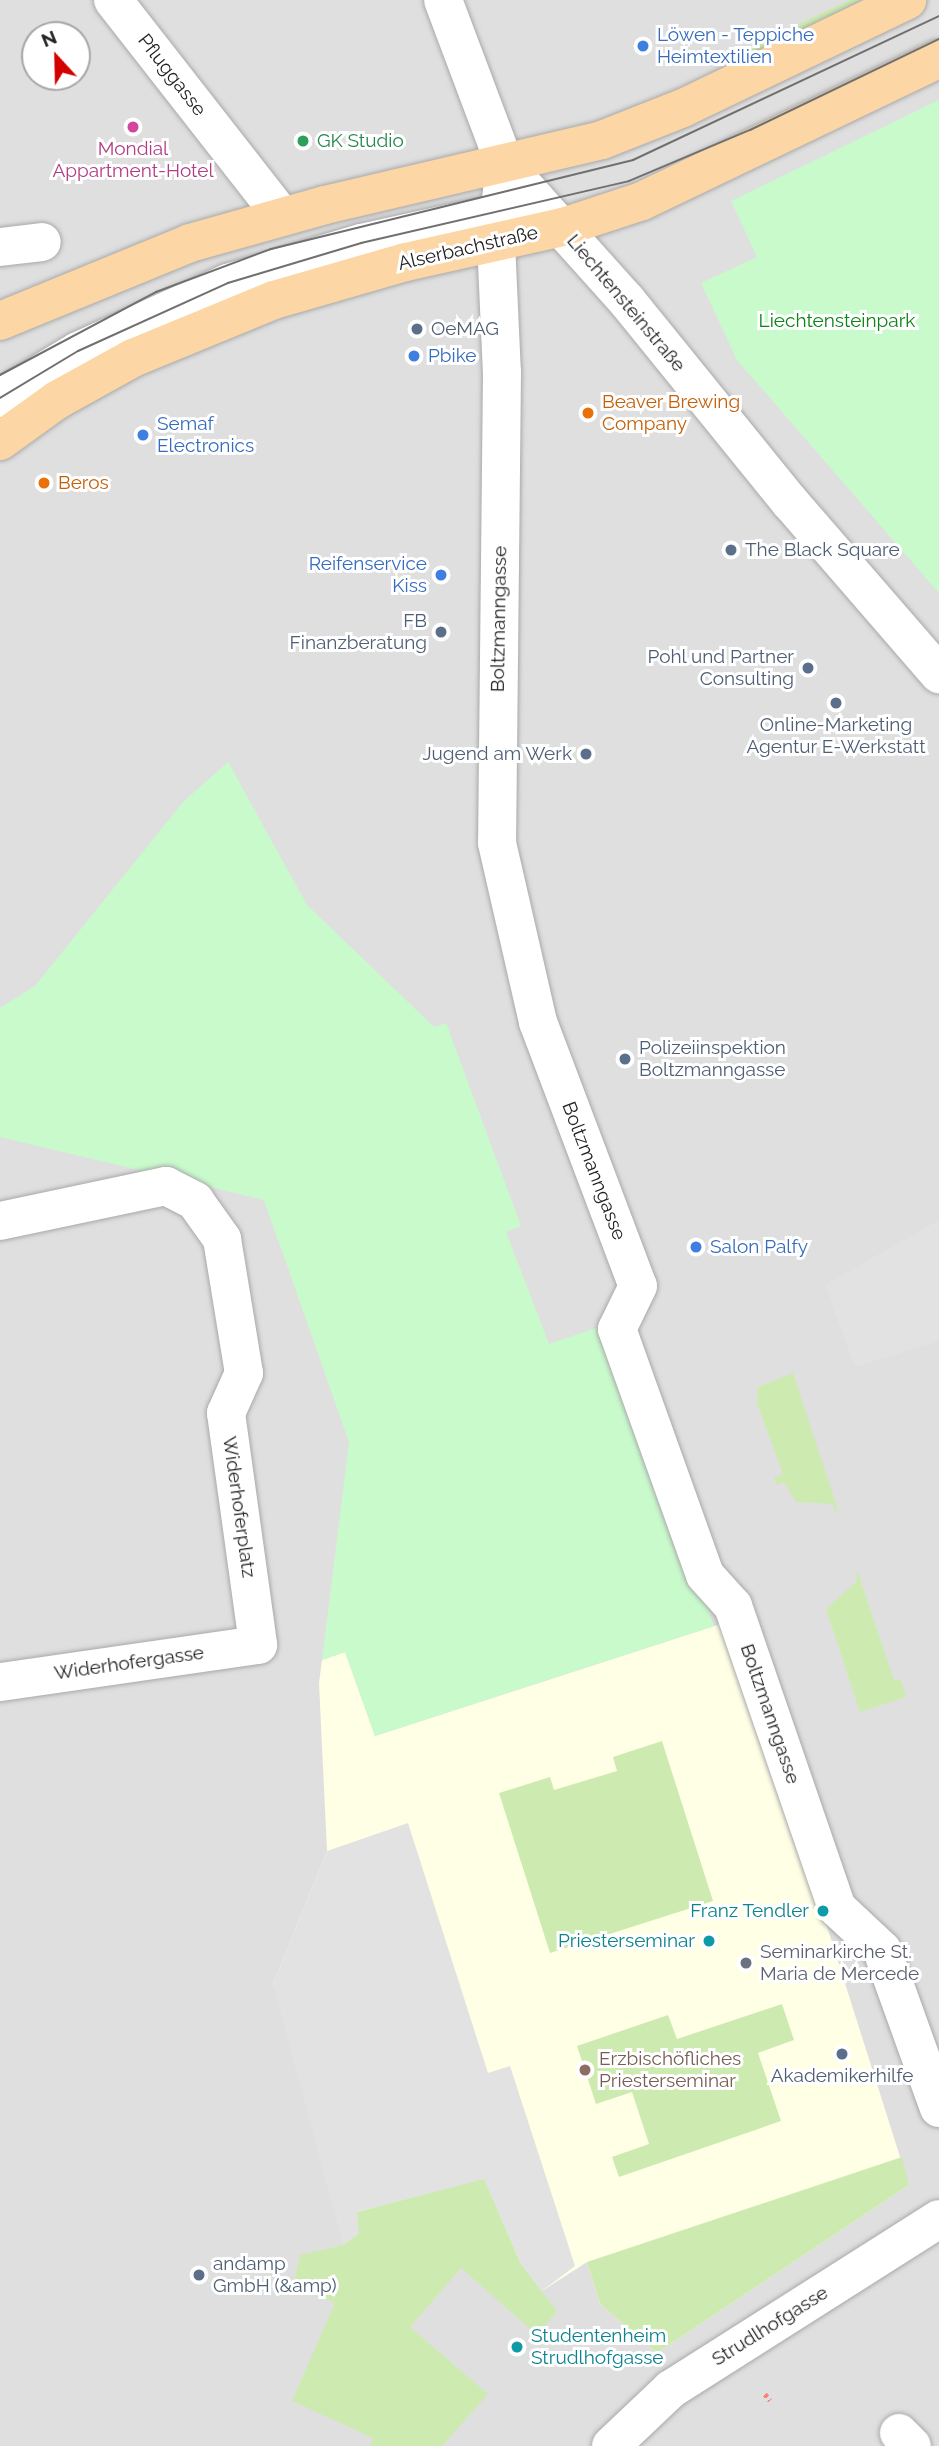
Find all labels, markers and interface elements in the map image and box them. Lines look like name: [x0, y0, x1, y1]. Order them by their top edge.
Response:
north arrow: [21, 21, 91, 91]
place label: Löwen - Teppiche Heimtextilien: [657, 24, 815, 68]
text: N: [38, 25, 60, 51]
street label: Pfluggasse: [133, 30, 211, 120]
marker: Löwen - Teppiche Heimtextilien: [635, 38, 651, 54]
marker: Mondial Appartment-Hotel: [125, 119, 141, 135]
place label: GK Studio: [317, 130, 404, 152]
marker: GK Studio: [295, 133, 311, 149]
place label: Mondial Appartment-Hotel: [52, 138, 214, 182]
street label: Alserbachstraße: [396, 221, 540, 275]
street label: Liechtensteinstraße: [562, 230, 690, 376]
park label: Liechtensteinpark: [759, 310, 915, 332]
place label: OeMAG: [431, 318, 499, 340]
marker: OeMAG: [409, 321, 425, 337]
place label: Pbike: [428, 345, 476, 367]
marker: Pbike: [406, 348, 422, 364]
place label: Beaver Brewing Company: [602, 391, 741, 435]
marker: Beaver Brewing Company: [580, 405, 596, 421]
place label: Semaf Electronics: [157, 413, 254, 457]
marker: Semaf Electronics: [135, 427, 151, 443]
place label: Beros: [58, 472, 109, 494]
marker: Beros: [36, 475, 52, 491]
place label: The Black Square: [745, 539, 900, 561]
marker: The Black Square: [723, 542, 739, 558]
street label: Boltzmanngasse: [486, 546, 512, 692]
place label: Reifenservice Kiss: [309, 553, 427, 597]
marker: Reifenservice Kiss: [433, 567, 449, 583]
place label: FB Finanzberatung: [290, 610, 427, 654]
marker: FB Finanzberatung: [433, 624, 449, 640]
place label: Pohl und Partner Consulting: [647, 646, 794, 690]
marker: Pohl und Partner Consulting: [800, 660, 816, 676]
marker: Online-Marketing Agentur E-Werkstatt: [828, 695, 844, 711]
place label: Online-Marketing Agentur E-Werkstatt: [746, 714, 926, 758]
place label: Jugend am Werk: [422, 743, 572, 765]
marker: Jugend am Werk: [578, 746, 594, 762]
place label: Polizeiinspektion Boltzmanngasse: [639, 1037, 786, 1081]
marker: Polizeiinspektion Boltzmanngasse: [617, 1051, 633, 1067]
street label: Boltzmanngasse: [557, 1099, 631, 1243]
place label: Salon Palfy: [710, 1236, 808, 1258]
marker: Salon Palfy: [688, 1239, 704, 1255]
street label: Widerhoferplatz: [218, 1435, 260, 1579]
street label: Widerhofergasse: [53, 1641, 205, 1685]
street label: Boltzmanngasse: [735, 1641, 805, 1787]
place label: Franz Tendler: [690, 1900, 809, 1922]
marker: Franz Tendler: [815, 1903, 831, 1919]
place label: Priesterseminar: [558, 1930, 695, 1952]
marker: Priesterseminar: [701, 1933, 717, 1949]
place label: Seminarkirche St. Maria de Mercede: [760, 1941, 919, 1985]
marker: Seminarkirche St. Maria de Mercede: [738, 1955, 754, 1971]
marker: Akademikerhilfe: [834, 2046, 850, 2062]
place label: Erzbischöfliches Priesterseminar: [599, 2048, 741, 2092]
marker: Erzbischöfliches Priesterseminar: [577, 2062, 593, 2078]
place label: Akademikerhilfe: [771, 2065, 913, 2087]
place label: andamp GmbH (&amp): [213, 2253, 336, 2297]
marker: andamp GmbH (&amp): [191, 2267, 207, 2283]
street label: Strudlhofgasse: [708, 2281, 832, 2371]
place label: Studentenheim Strudlhofgasse: [531, 2325, 666, 2369]
marker: Studentenheim Strudlhofgasse: [509, 2339, 525, 2355]

